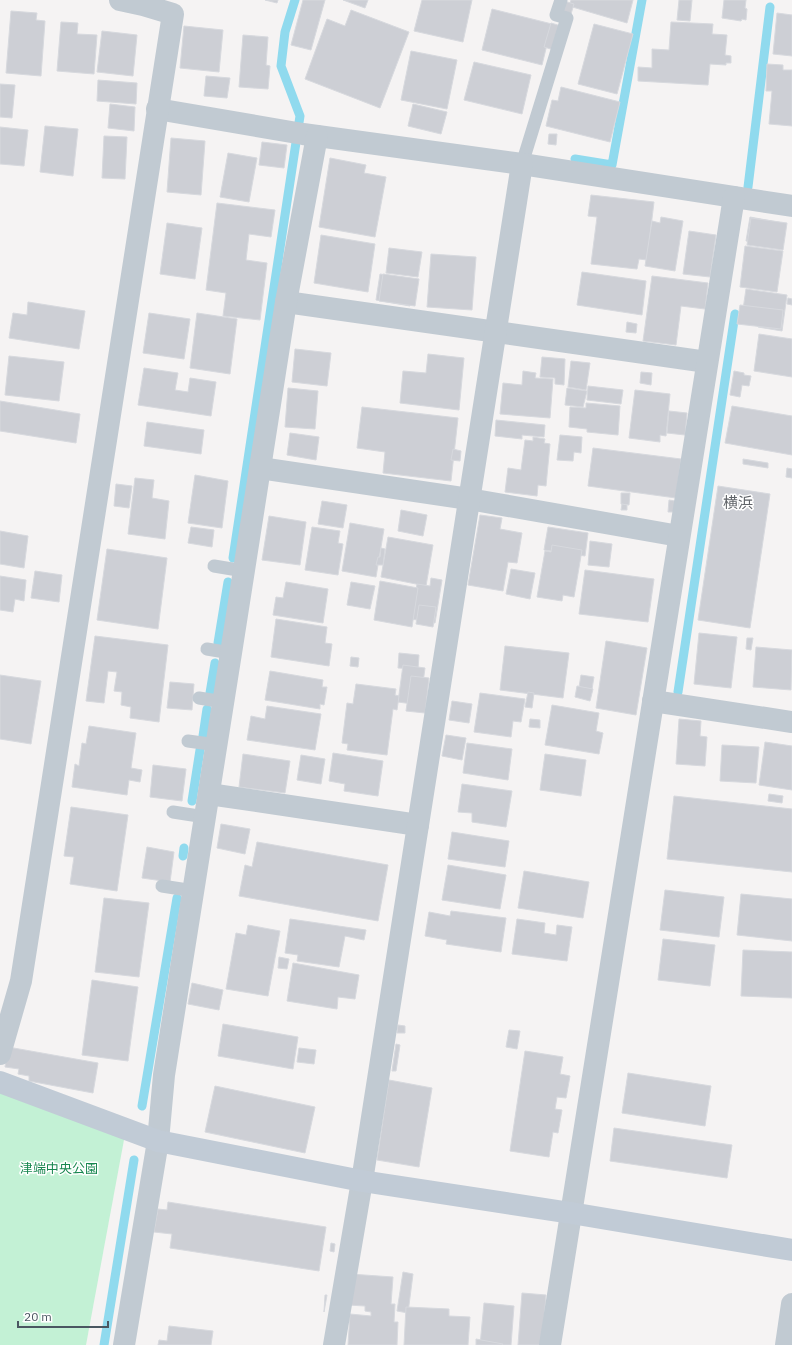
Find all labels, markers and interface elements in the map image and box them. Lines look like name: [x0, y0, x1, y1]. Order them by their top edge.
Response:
district label: 横浜: [723, 493, 753, 512]
park label: 津端中央公園: [20, 1160, 98, 1177]
scale bar: [18, 1303, 108, 1329]
text: 20 m: [24, 1309, 52, 1324]

